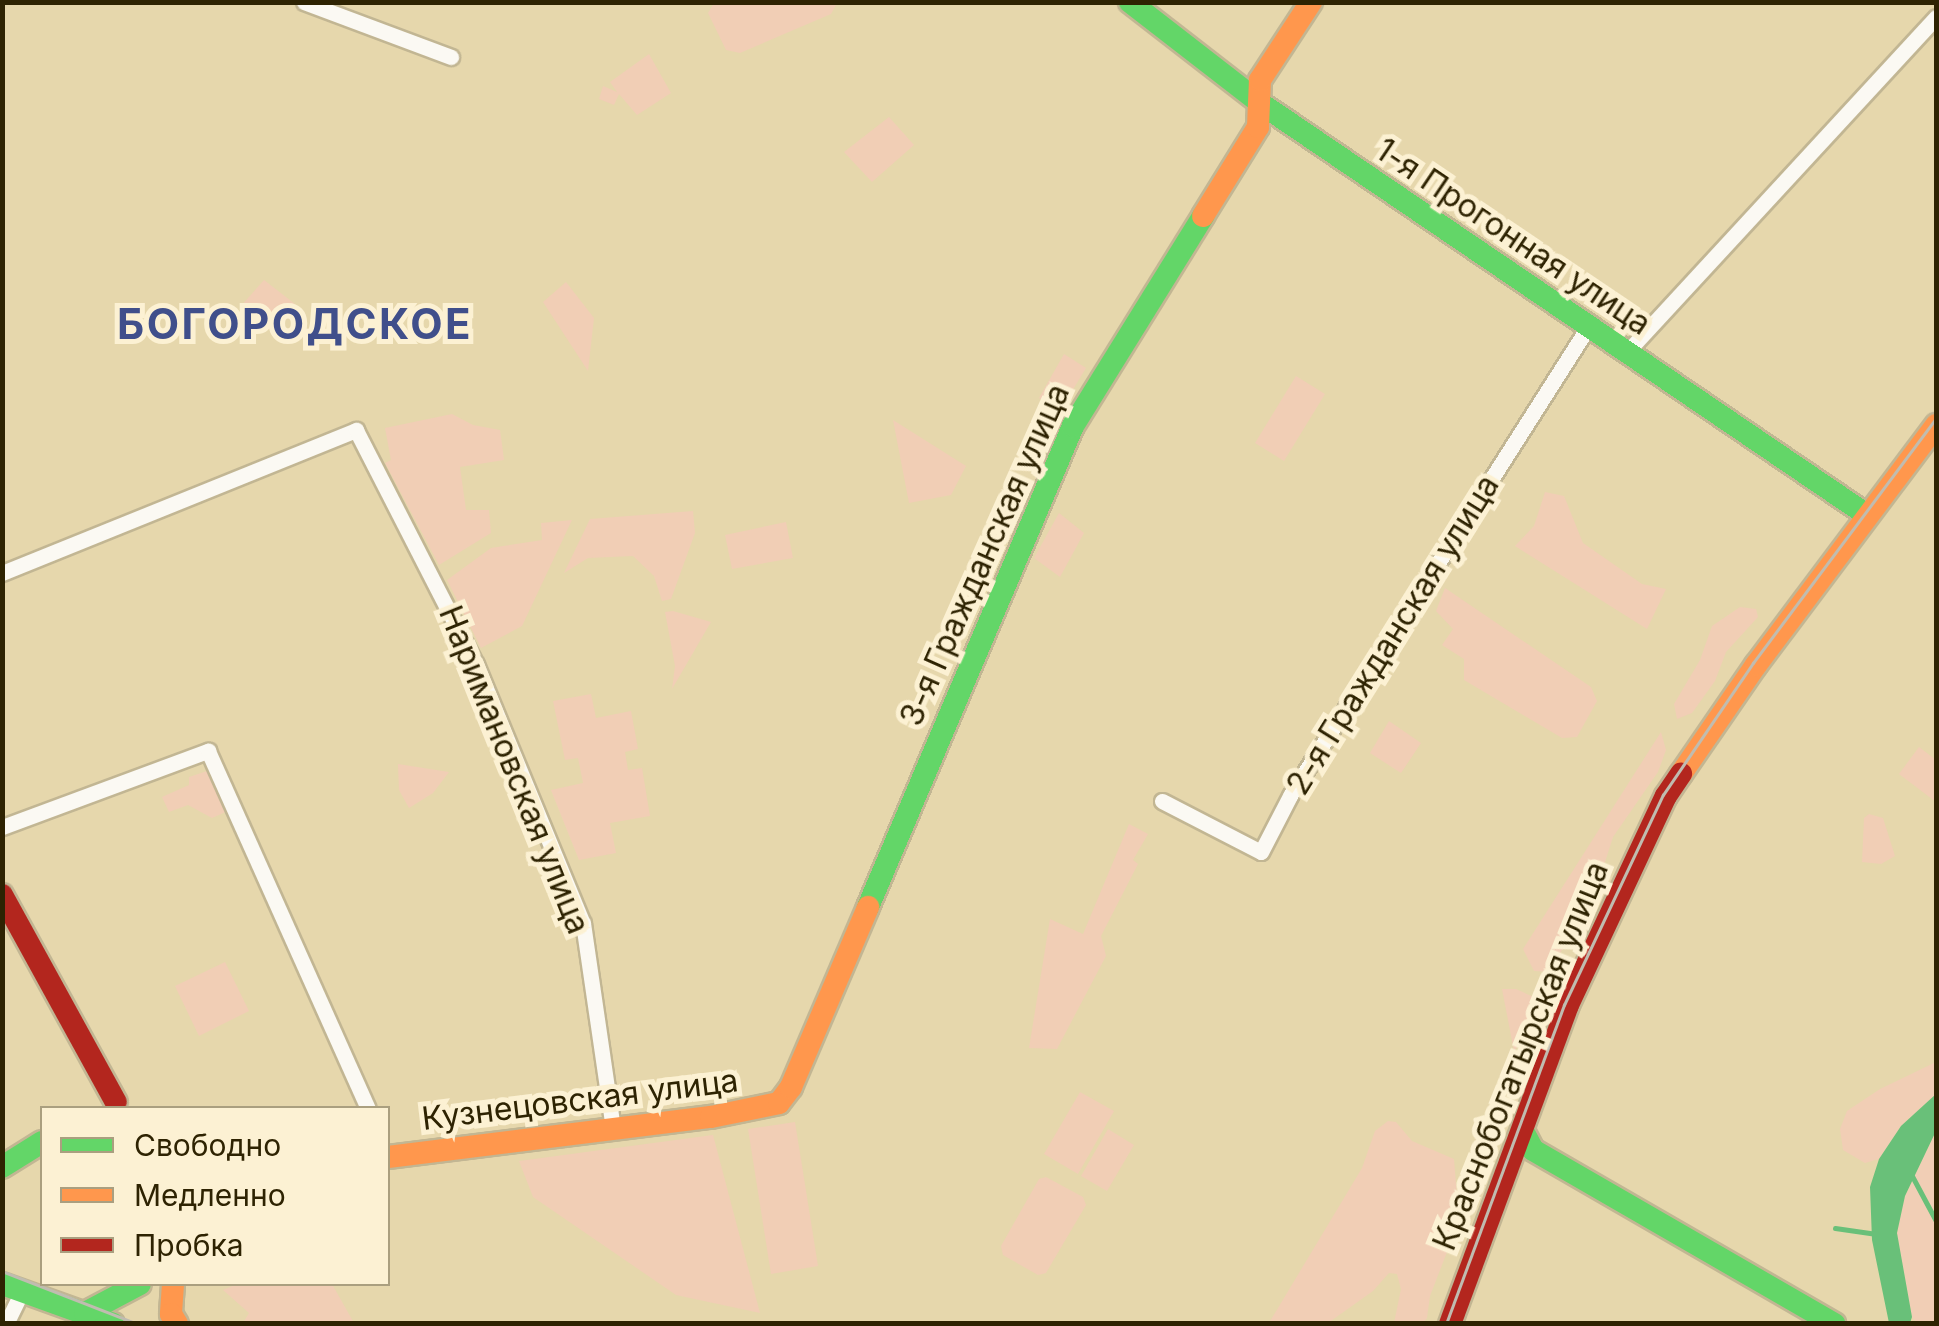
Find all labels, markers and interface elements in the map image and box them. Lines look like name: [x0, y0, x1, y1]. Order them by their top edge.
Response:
street label: 1-я Прогонная улица: [1368, 131, 1658, 343]
district label: БОГОРОДСКОЕ: [117, 299, 473, 349]
street label: 3-я Гражданская улица: [892, 378, 1078, 732]
street label: 2-я Гражданская улица: [1279, 468, 1507, 802]
street label: Наримановская улица: [431, 600, 597, 940]
street label: Краснобогатырская улица: [1425, 856, 1617, 1256]
street label: Кузнецовская улица: [420, 1062, 740, 1138]
legend: [40, 1106, 390, 1286]
text: Свободно: [134, 1127, 281, 1163]
text: Медленно: [134, 1177, 286, 1213]
text: Пробка: [134, 1227, 244, 1263]

